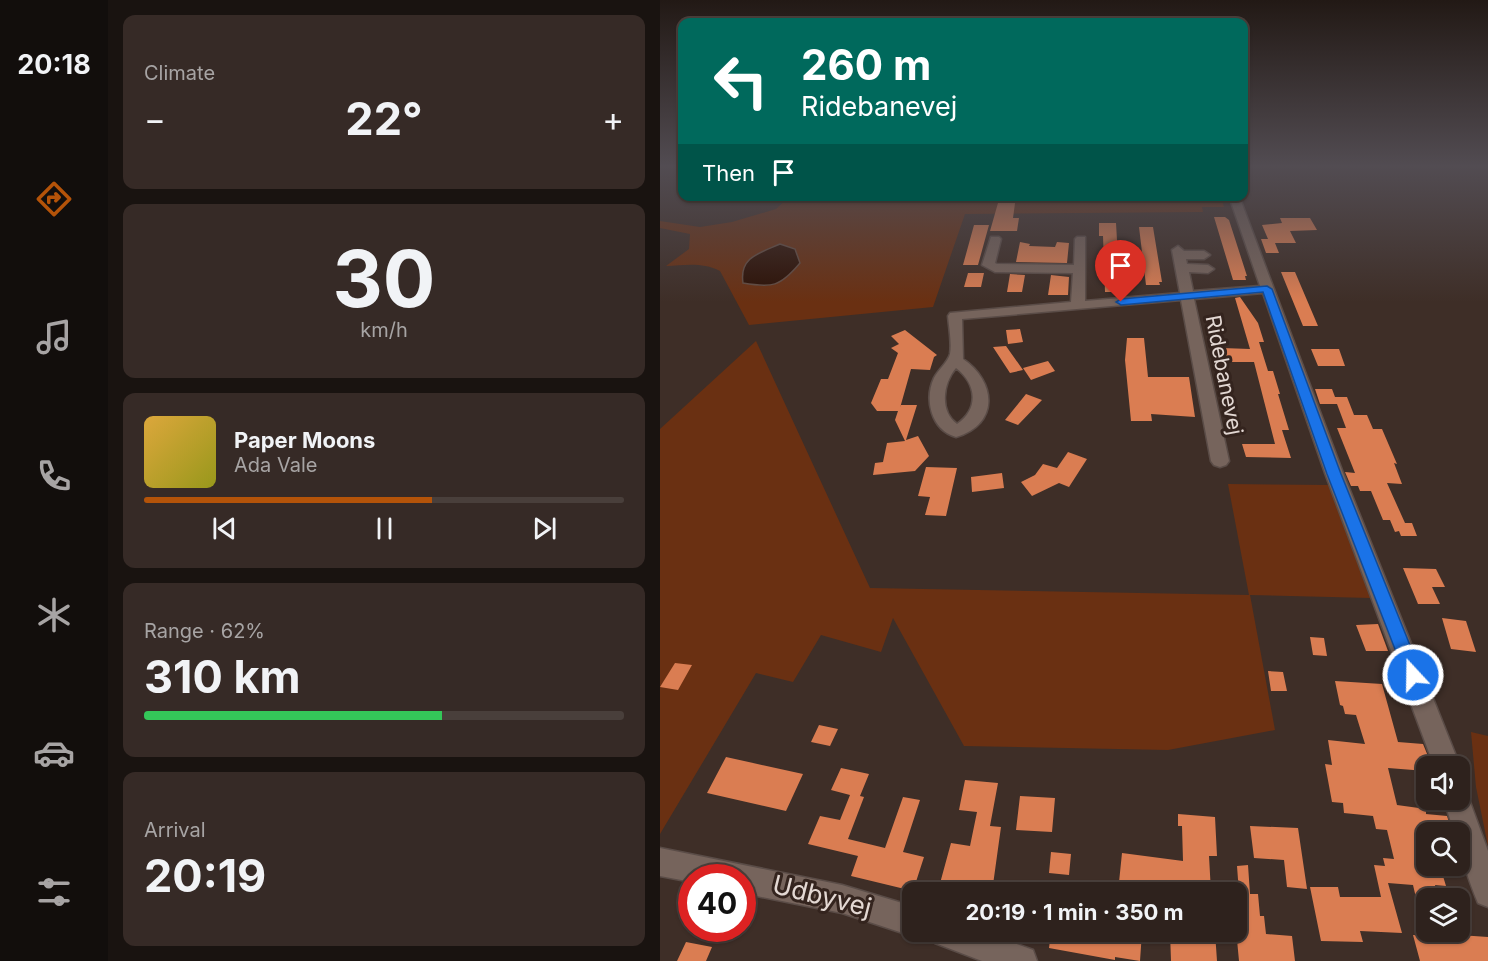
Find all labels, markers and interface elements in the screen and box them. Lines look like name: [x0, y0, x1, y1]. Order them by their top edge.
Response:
text: 260 m: [801, 39, 931, 90]
icon: left: [702, 42, 780, 120]
text: 20:18: [17, 48, 91, 81]
text: Climate: [144, 61, 215, 85]
text: Ridebanevej: [801, 90, 957, 123]
text: 22°: [345, 91, 423, 146]
text: −: [144, 99, 166, 139]
text: +: [602, 99, 624, 139]
icon: arrive: [767, 156, 800, 189]
text: Then: [702, 160, 755, 186]
icon: directions: [33, 178, 75, 220]
text: 30: [333, 231, 435, 326]
pin: [1095, 240, 1146, 302]
icon: arrive: [1104, 249, 1137, 282]
street label: Ridebanevej: [1201, 313, 1248, 437]
icon: music: [33, 316, 75, 358]
text: km/h: [360, 318, 408, 342]
text: Paper Moons: [234, 427, 375, 453]
text: Ada Vale: [234, 453, 317, 477]
icon: phone: [33, 455, 75, 497]
icon: previous: [208, 512, 241, 545]
icon: pause: [368, 512, 401, 545]
icon: next: [528, 512, 561, 545]
icon: climate: [33, 594, 75, 636]
text: Range · 62%: [144, 619, 265, 643]
position arrow: [1381, 643, 1445, 707]
text: 310 km: [144, 649, 301, 704]
icon: car: [33, 732, 75, 774]
map controls: [1416, 756, 1470, 942]
button: sound: [1416, 756, 1470, 810]
text: Arrival: [144, 818, 206, 842]
button: search: [1416, 822, 1470, 876]
text: 20:19: [144, 848, 266, 903]
speed limit sign: 40: [678, 864, 756, 942]
street label: Udbyvej: [769, 868, 875, 923]
icon: filters: [33, 871, 75, 913]
button: layers: [1416, 888, 1470, 942]
text: 20:19 · 1 min · 350 m: [965, 899, 1184, 925]

